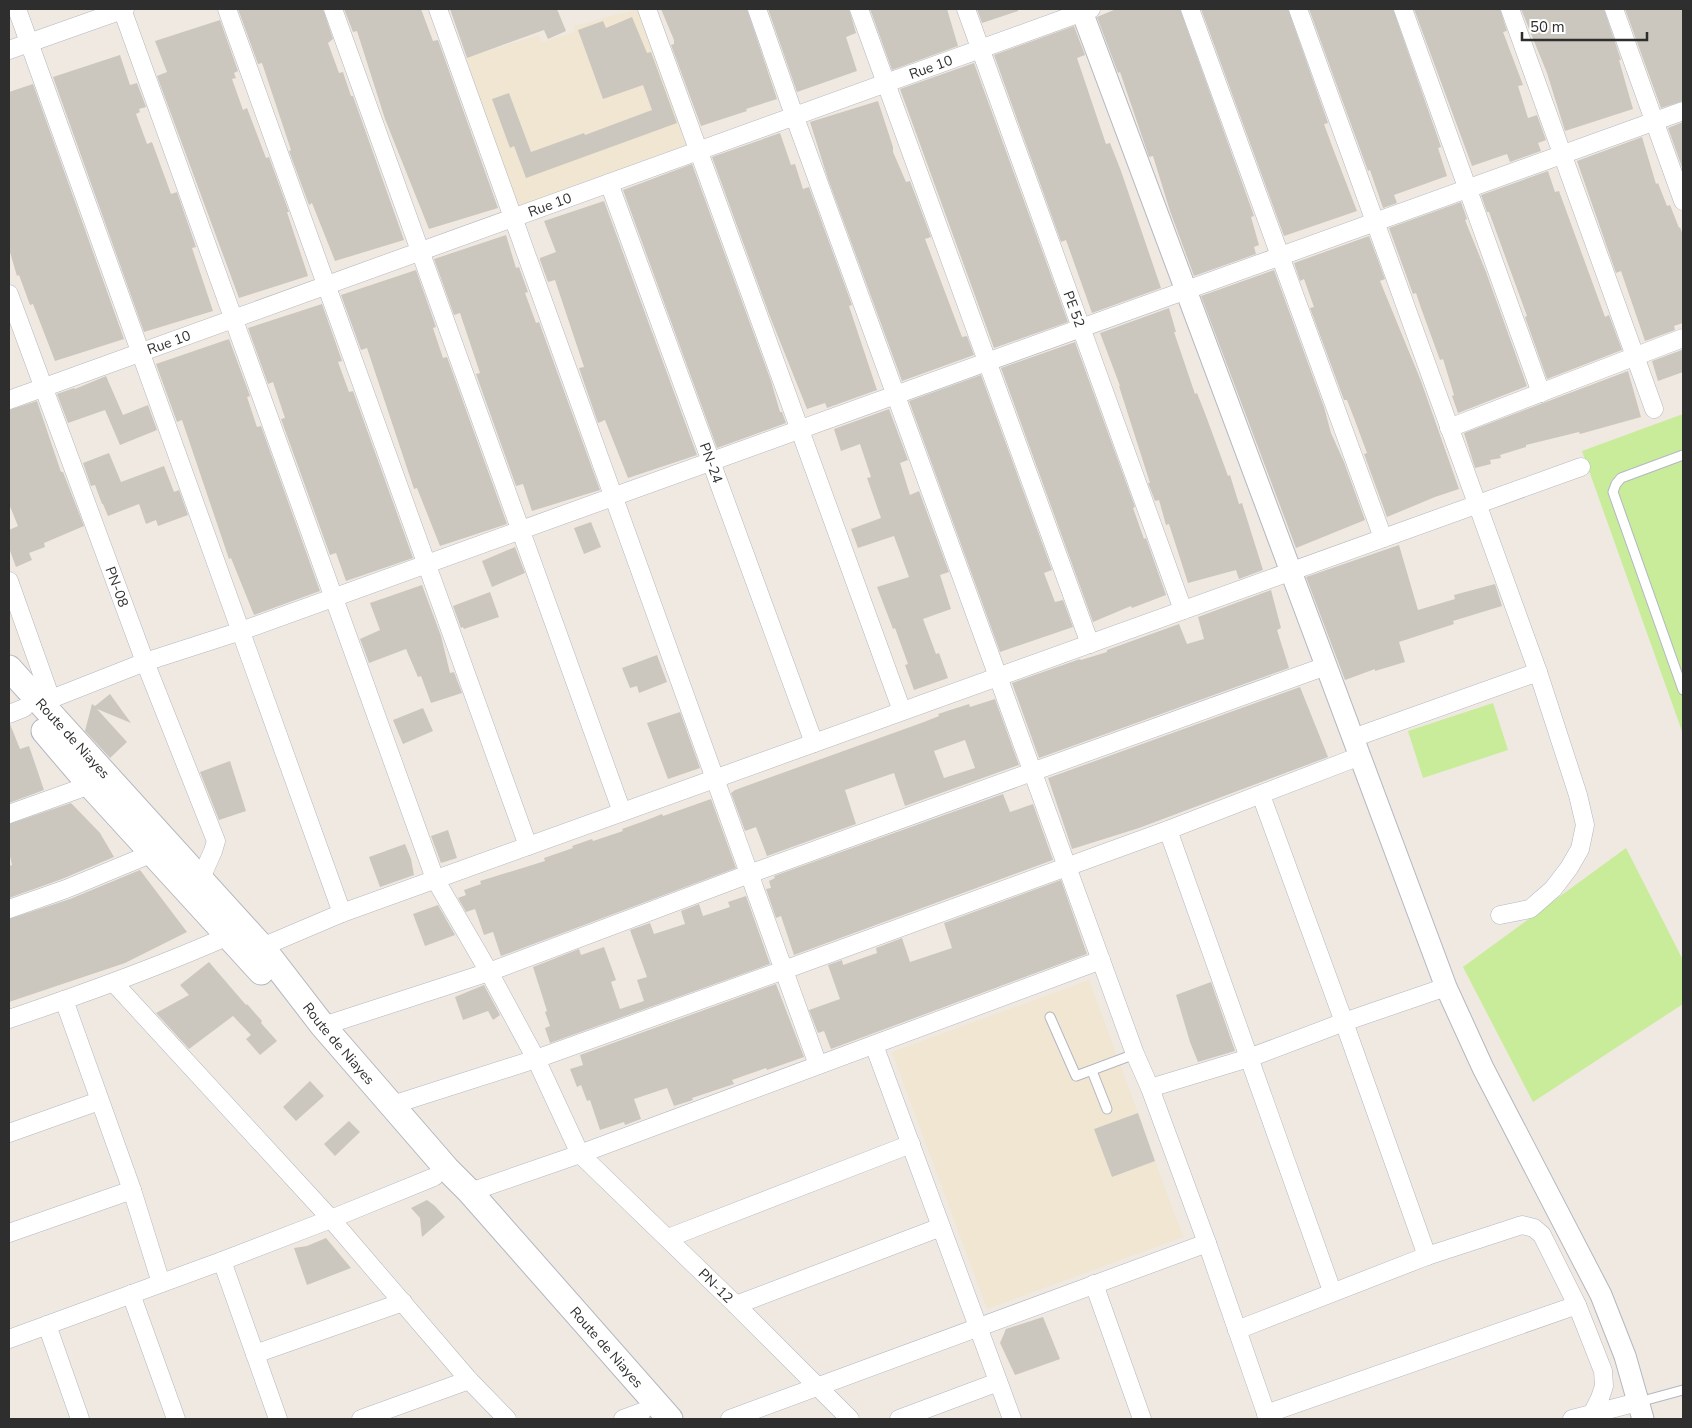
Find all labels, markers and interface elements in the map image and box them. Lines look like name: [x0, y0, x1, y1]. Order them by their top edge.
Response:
scale bar: [1522, 10, 1647, 42]
text: 50 m: [1530, 17, 1565, 37]
street label: Rue 10: [906, 51, 955, 84]
street label: Rue 10: [526, 188, 574, 222]
street label: PE 52: [1059, 288, 1089, 330]
street label: Rue 10: [145, 326, 193, 359]
street label: PN-24: [695, 440, 727, 486]
street label: PN-08: [100, 564, 133, 610]
street label: Route de Niayes: [31, 694, 114, 783]
street label: Route de Niayes: [298, 999, 379, 1089]
street label: PN-12: [694, 1265, 737, 1307]
street label: Route de Niayes: [565, 1303, 647, 1392]

